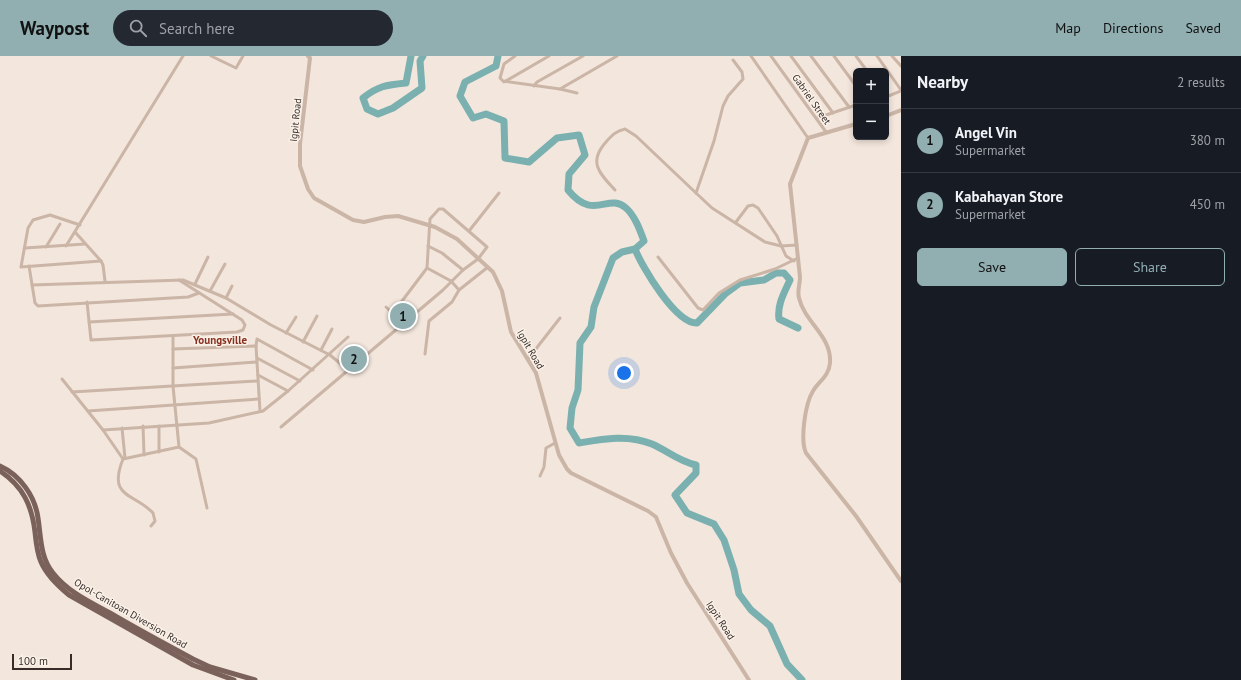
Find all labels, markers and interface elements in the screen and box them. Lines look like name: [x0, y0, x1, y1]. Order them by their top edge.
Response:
search box: [113, 10, 393, 46]
text: Waypost: [20, 16, 89, 40]
icon: search: [127, 17, 149, 39]
text: Search here: [159, 19, 235, 38]
text: Map: [1055, 19, 1081, 37]
text: Directions: [1103, 19, 1163, 37]
text: Saved: [1185, 19, 1221, 37]
map controls: [853, 68, 889, 140]
button: +: [853, 68, 889, 104]
street label: Gabriel Street: [789, 71, 834, 128]
text: Nearby: [917, 71, 968, 93]
text: 2 results: [1177, 74, 1225, 91]
street label: Igpit Road: [287, 98, 304, 142]
button: −: [853, 104, 889, 140]
text: Angel Vin: [955, 123, 1017, 142]
text: 1: [926, 132, 934, 149]
text: 380 m: [1190, 132, 1225, 149]
text: Supermarket: [955, 142, 1025, 159]
text: Kabahayan Store: [955, 187, 1063, 206]
text: 2: [926, 196, 934, 213]
text: 450 m: [1190, 196, 1225, 213]
text: Supermarket: [955, 206, 1025, 223]
button: Save: [917, 248, 1067, 286]
button: Share: [1075, 248, 1225, 286]
pin: 1: [390, 301, 416, 331]
street label: Igpit Road: [514, 327, 547, 371]
district label: Youngsville: [192, 333, 247, 347]
pin: 2: [341, 344, 367, 374]
your location: [614, 363, 634, 383]
street label: Opol-Canitoan Diversion Road: [72, 576, 190, 651]
street label: Igpit Road: [703, 598, 738, 642]
scale bar: [12, 652, 72, 671]
text: 100 m: [18, 654, 48, 668]

